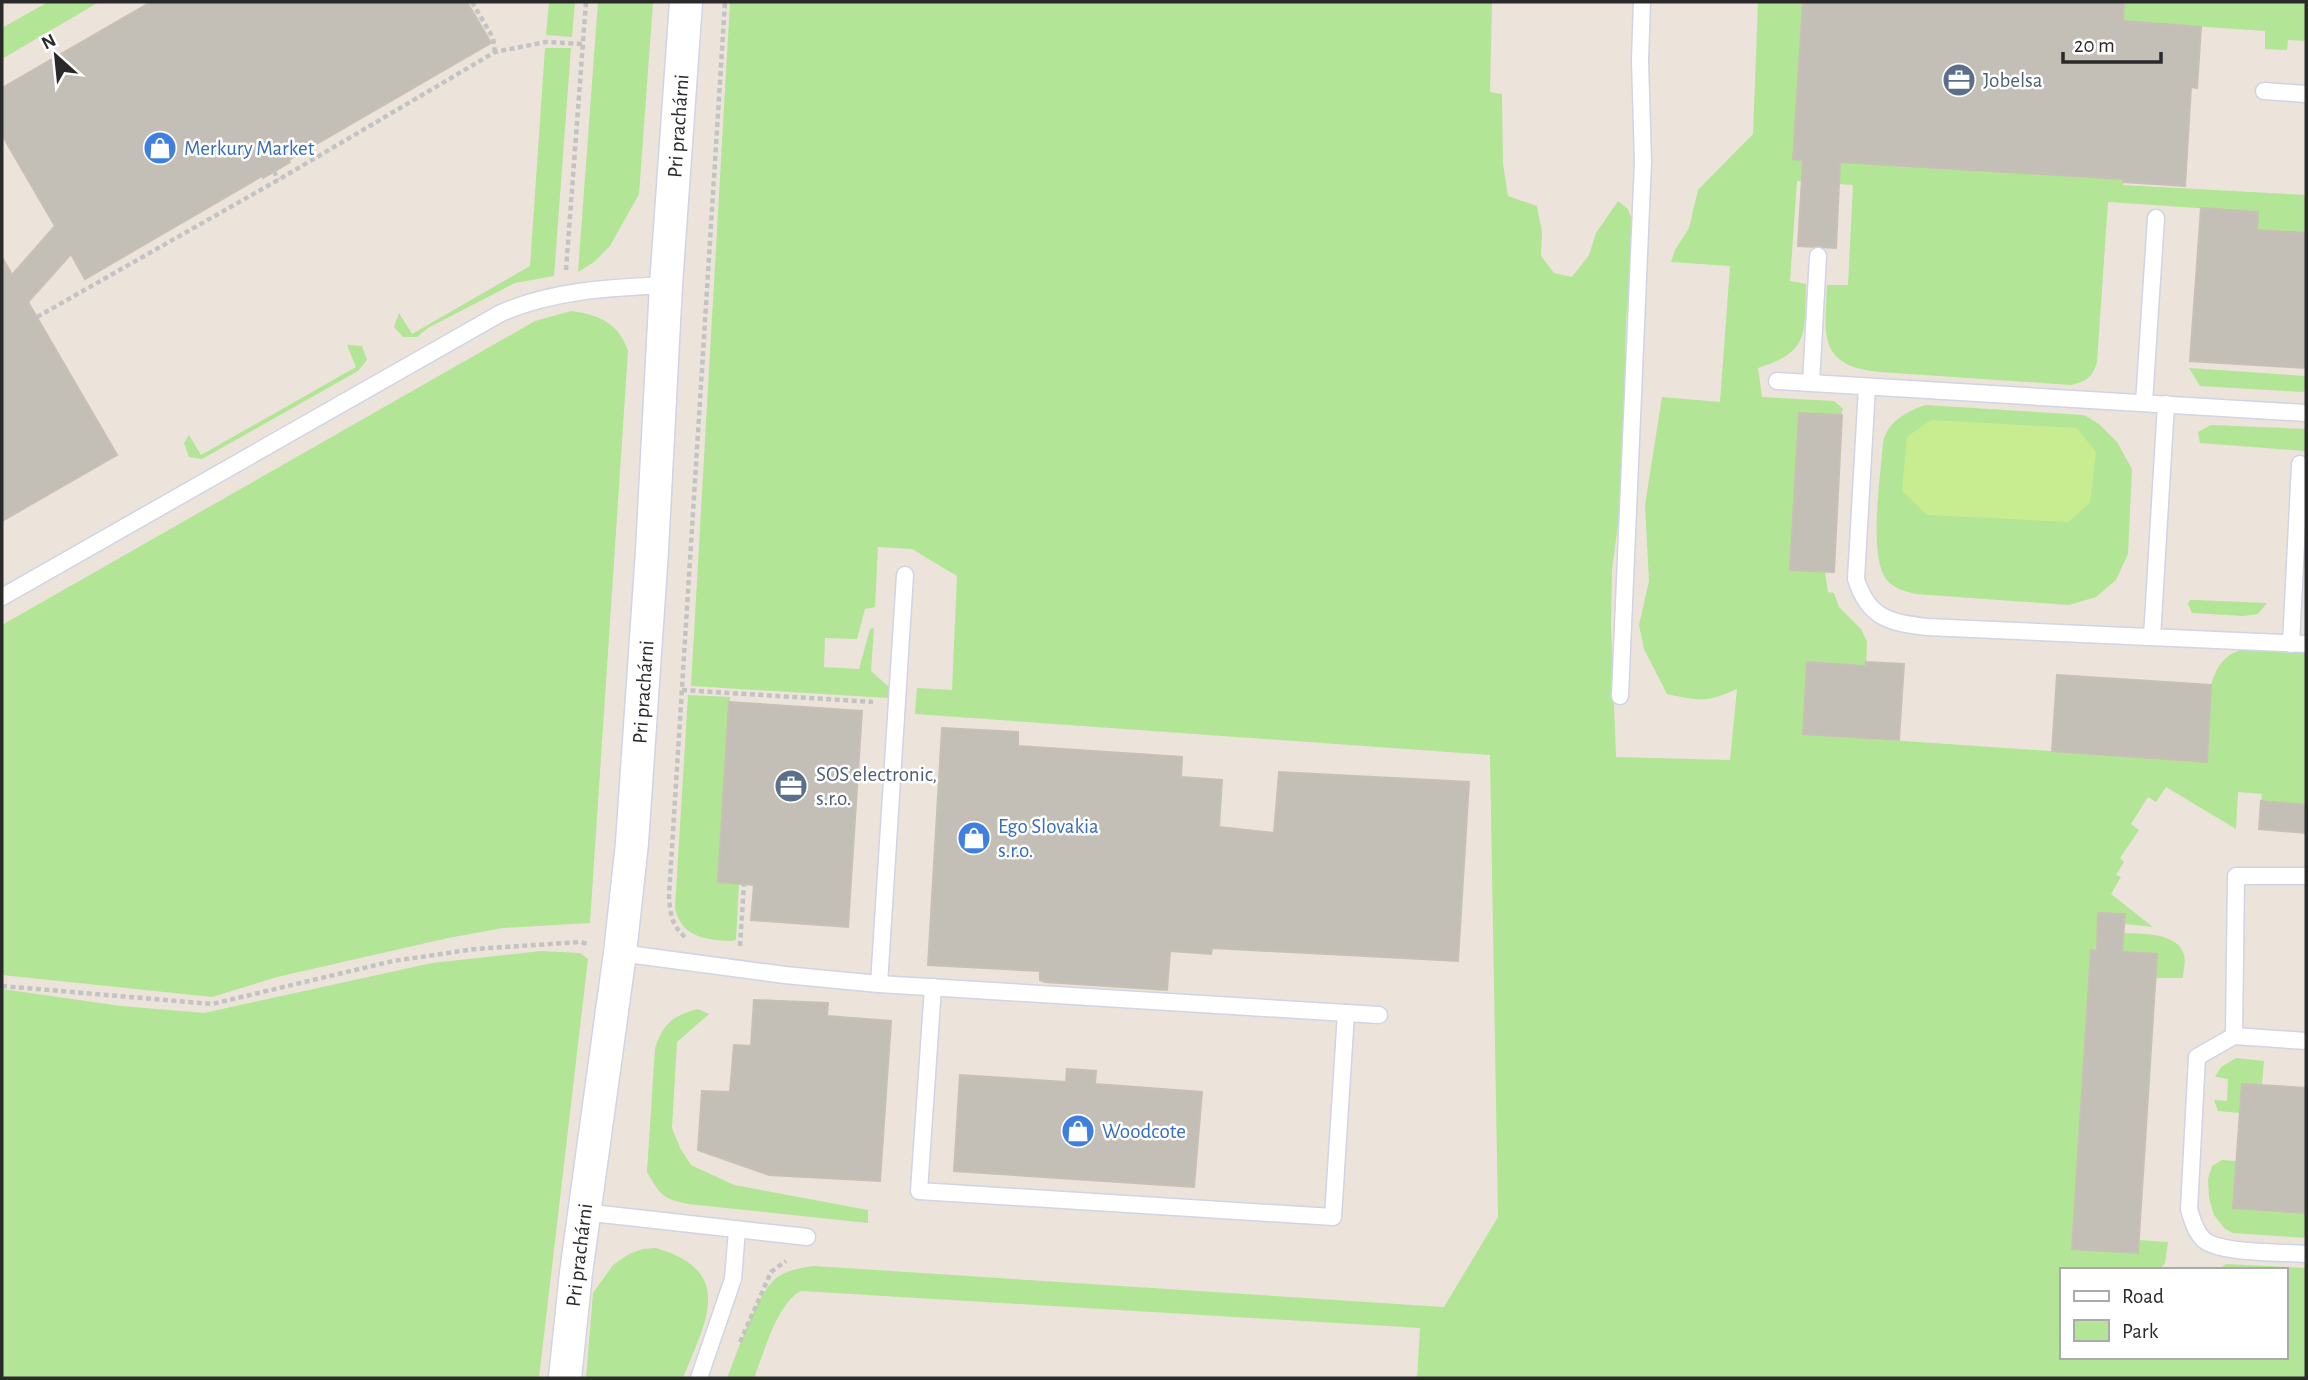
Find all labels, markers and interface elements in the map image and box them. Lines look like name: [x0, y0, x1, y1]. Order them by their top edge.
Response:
north arrow: [21, 21, 91, 91]
scale bar: [2063, 21, 2161, 65]
text: N: [39, 31, 59, 54]
text: 20 m: [2074, 35, 2115, 56]
office icon: Jobelsa: [1940, 61, 1978, 99]
place label: Jobelsa: [1983, 70, 2043, 91]
street label: Pri prachárni: [664, 73, 693, 179]
shop icon: Merkury Market: [141, 129, 179, 167]
place label: Merkury Market: [184, 138, 315, 159]
street label: Pri prachárni: [629, 639, 658, 745]
place label: SOS electronic, s.r.o.: [816, 764, 937, 809]
office icon: SOS electronic, s.r.o.: [772, 767, 810, 805]
place label: Ego Slovakia s.r.o.: [998, 816, 1099, 861]
shop icon: Ego Slovakia s.r.o.: [955, 819, 993, 857]
shop icon: Woodcote: [1059, 1112, 1097, 1150]
place label: Woodcote: [1102, 1121, 1186, 1142]
street label: Pri prachárni: [563, 1202, 596, 1308]
legend: [2060, 1268, 2287, 1359]
text: Road: [2122, 1286, 2164, 1307]
text: Park: [2122, 1321, 2159, 1342]

